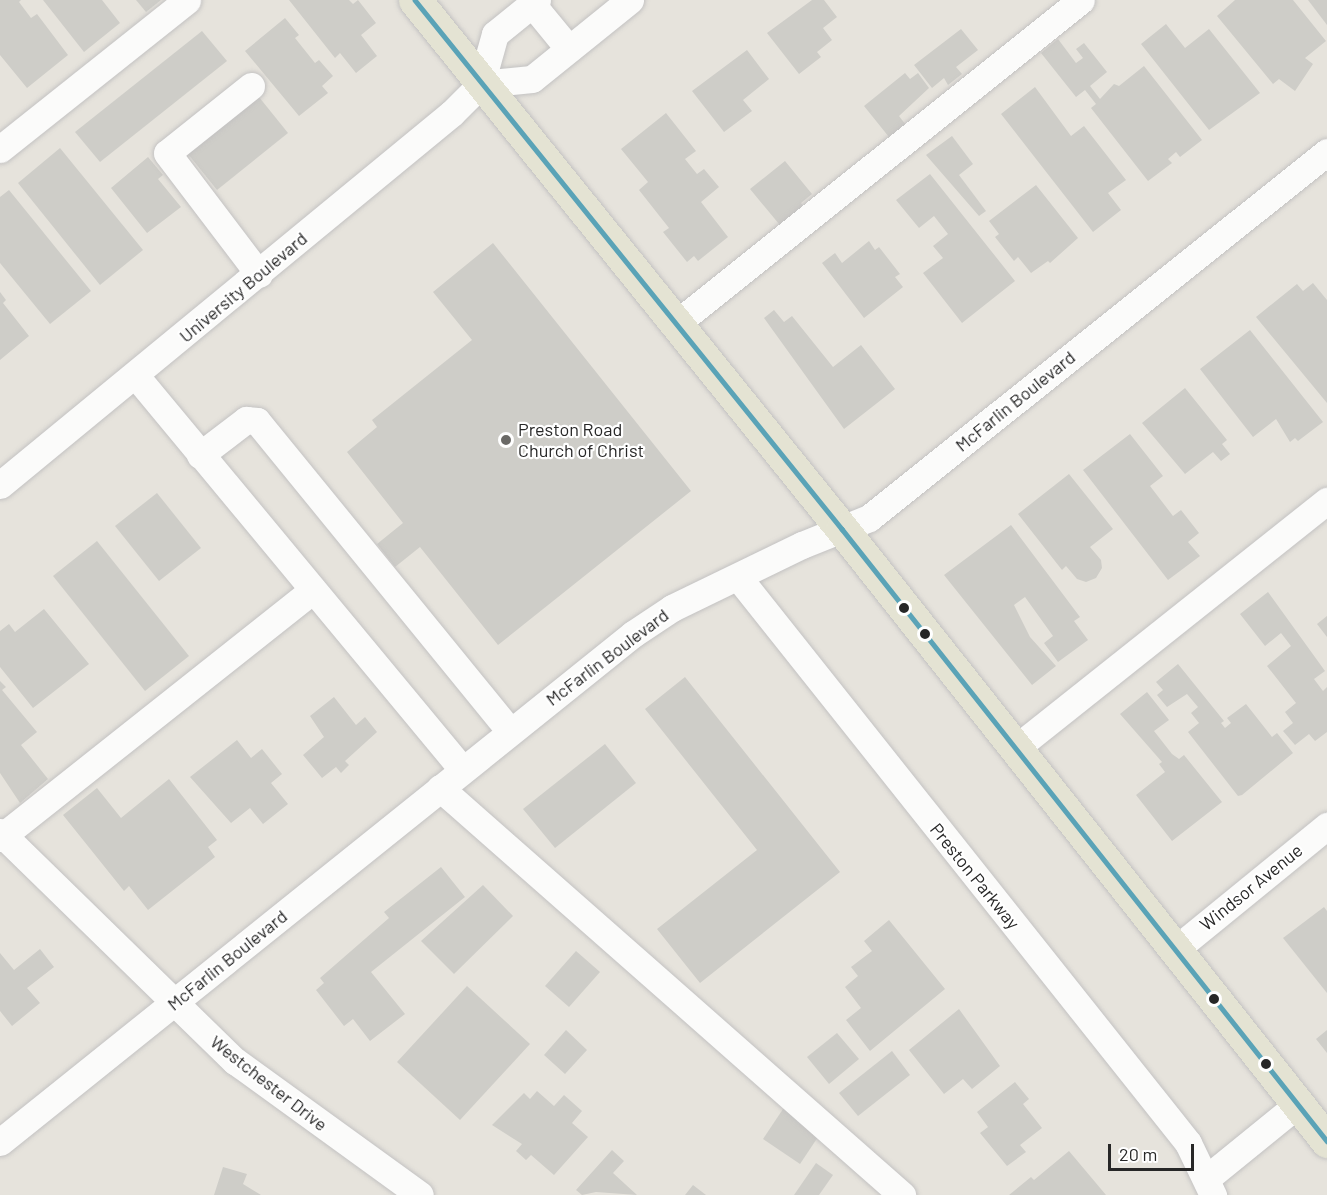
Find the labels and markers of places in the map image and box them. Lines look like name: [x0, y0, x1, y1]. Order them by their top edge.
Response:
place label: Preston Road Church of Christ: [518, 419, 644, 462]
marker: Preston Road Church of Christ: [499, 433, 513, 447]
unlabelled marker: [898, 602, 910, 614]
unlabelled marker: [919, 628, 931, 640]
unlabelled marker: [1208, 993, 1220, 1005]
unlabelled marker: [1260, 1058, 1272, 1070]

